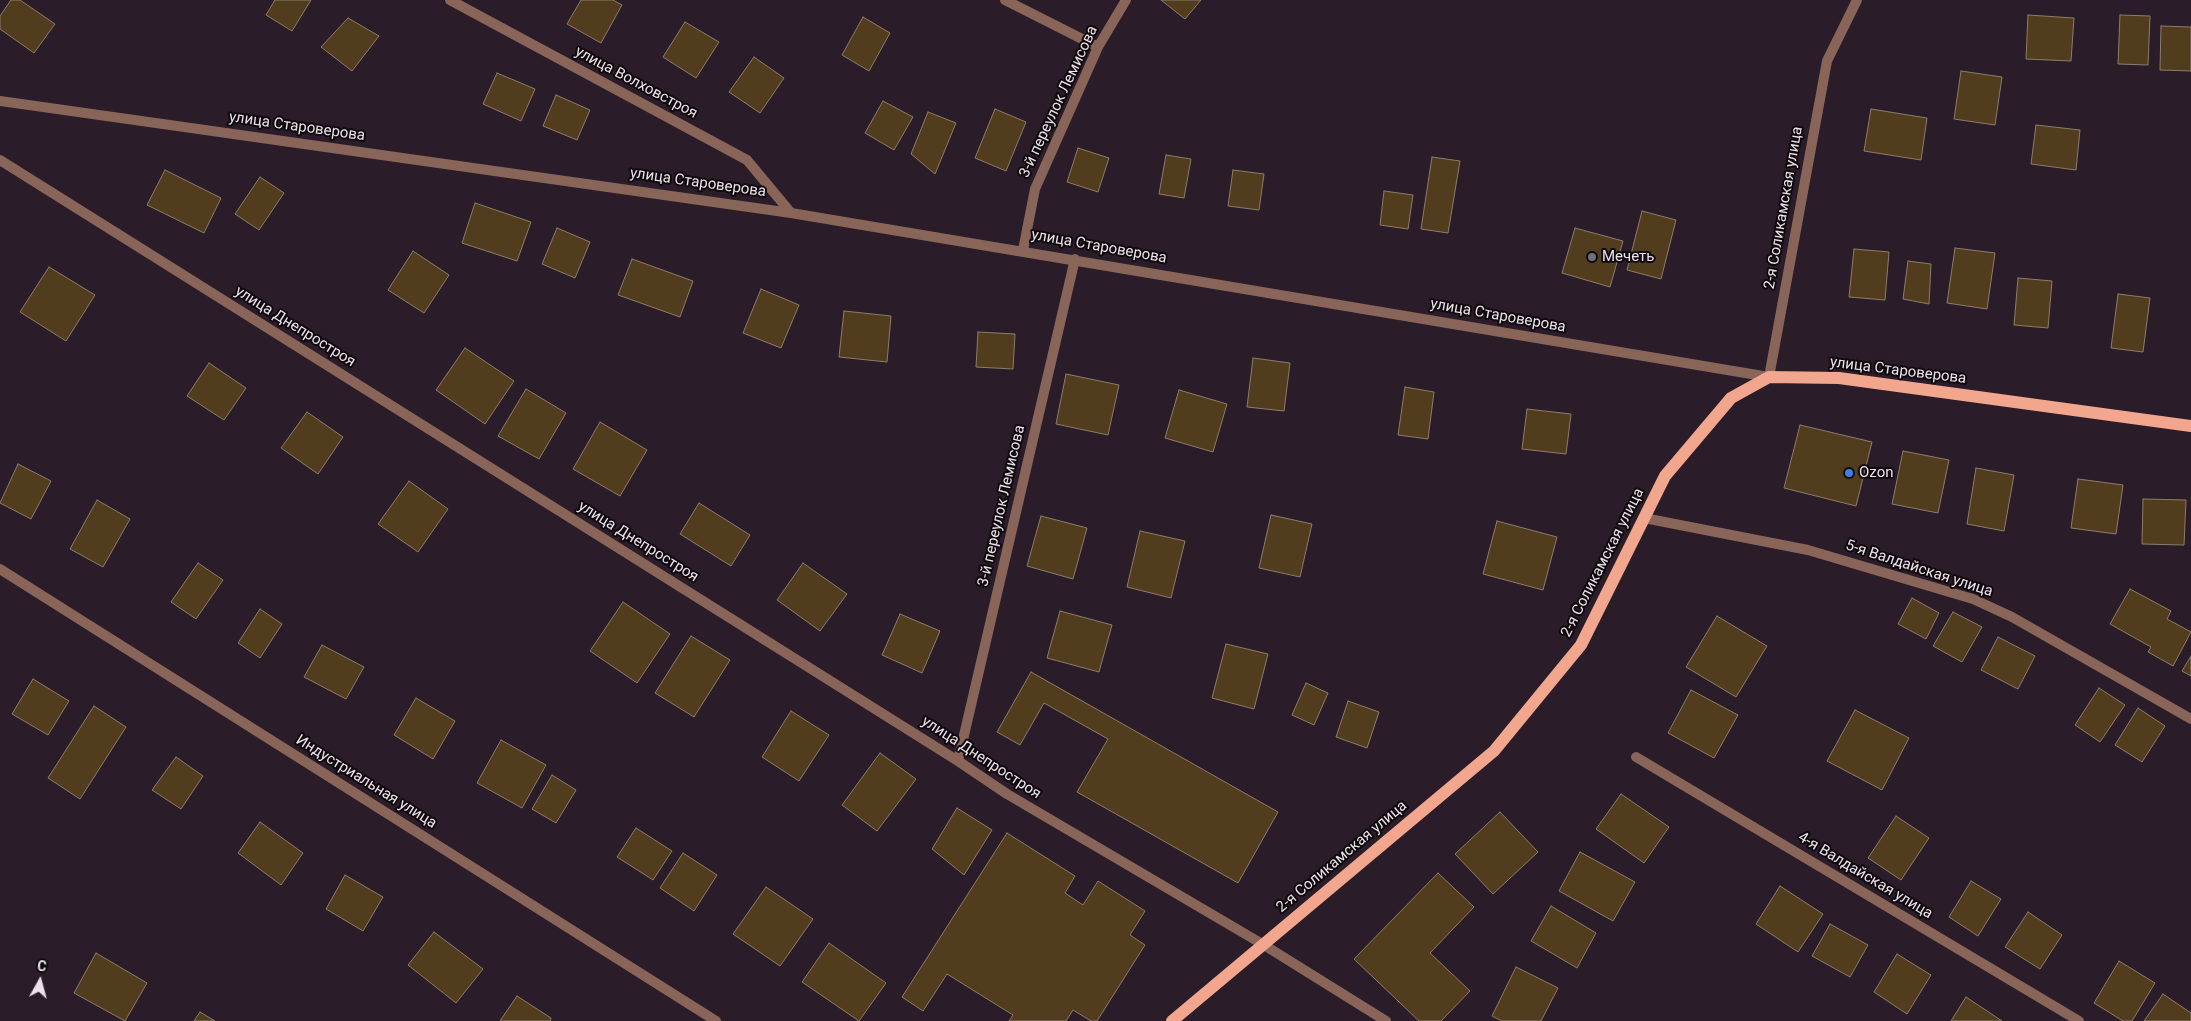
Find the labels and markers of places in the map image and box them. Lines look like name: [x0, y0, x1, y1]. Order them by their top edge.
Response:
place label: Мечеть: [1602, 248, 1654, 266]
marker: Мечеть: [1586, 251, 1598, 263]
place label: Ozon: [1859, 464, 1893, 482]
marker: Ozon: [1843, 467, 1855, 479]

